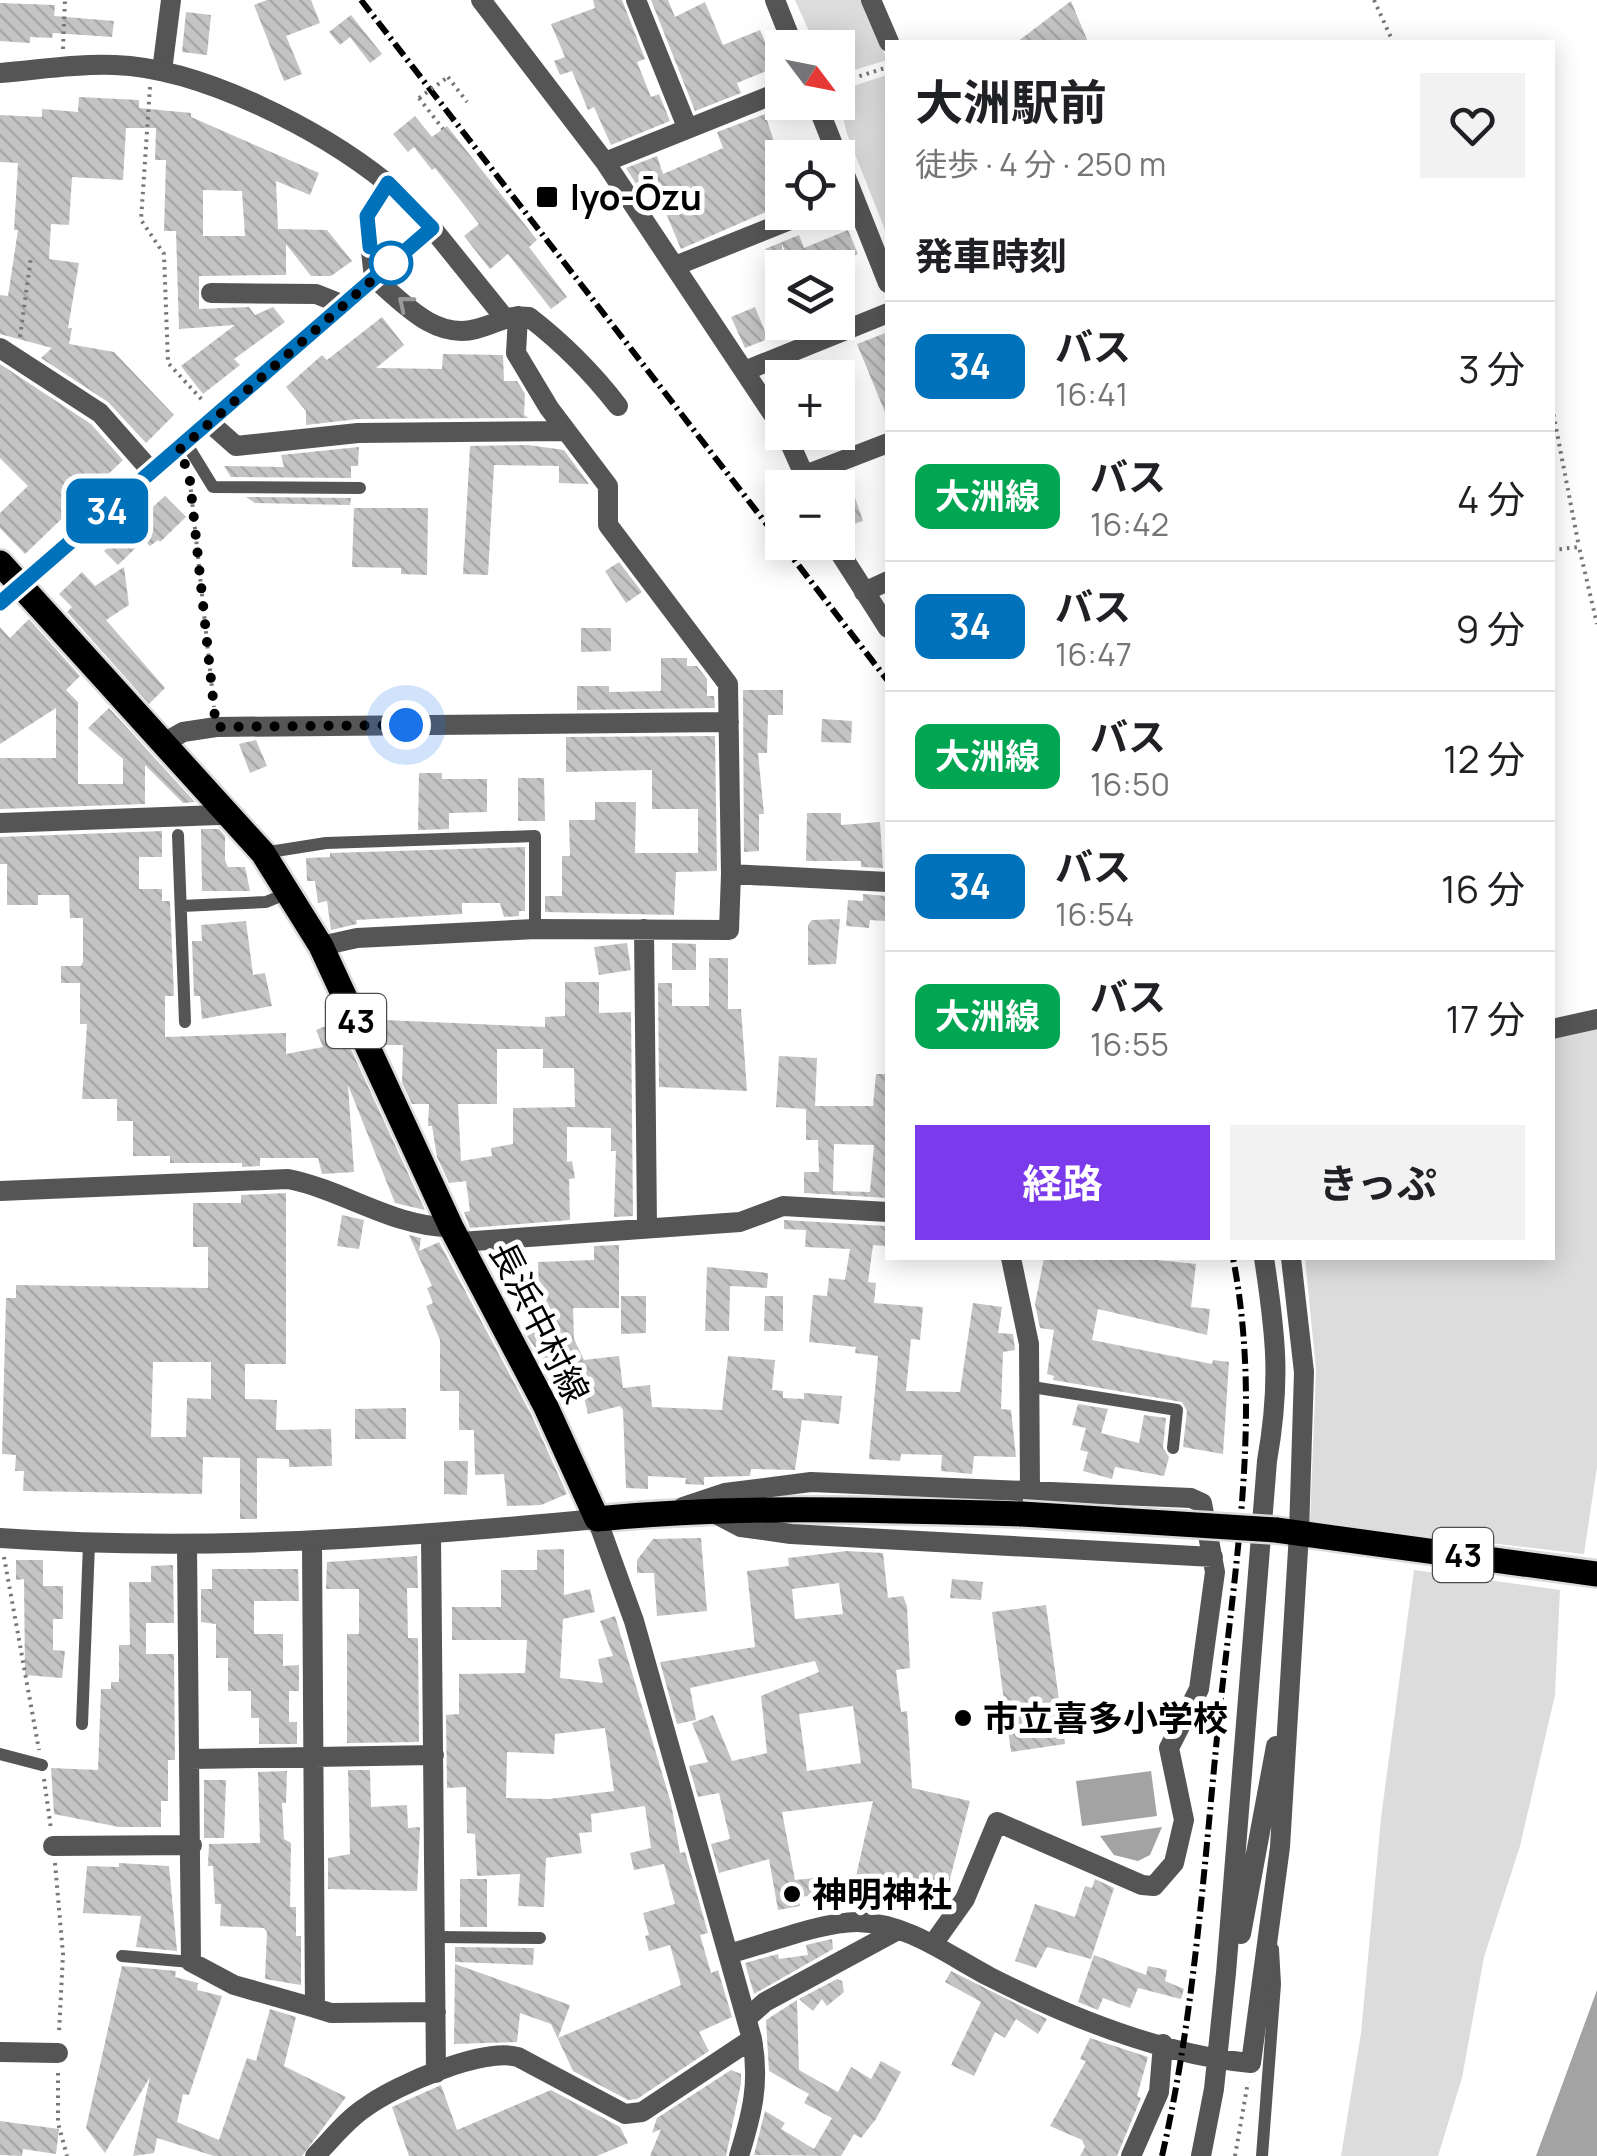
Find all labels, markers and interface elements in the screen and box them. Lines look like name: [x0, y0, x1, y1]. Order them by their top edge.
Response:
north arrow: [765, 30, 855, 120]
map controls: [765, 30, 855, 560]
text: 大洲駅前: [915, 69, 1107, 134]
button: heart: [1420, 73, 1525, 178]
button: locate: [765, 140, 855, 230]
text: 徒歩 · 4 分 · 250 m: [915, 142, 1166, 186]
place label: Iyo-Ōzu: [570, 173, 702, 221]
marker: Iyo-Ōzu: [534, 184, 560, 210]
text: 発車時刻: [915, 229, 1067, 281]
unlabelled marker: [370, 242, 412, 284]
button: layers: [765, 250, 855, 340]
one-way arrow: [398, 298, 416, 315]
text: バス: [1055, 320, 1131, 372]
text: 34: [949, 342, 991, 390]
text: 3 分: [1458, 342, 1525, 394]
button: +: [765, 360, 855, 450]
text: 16:41: [1055, 372, 1128, 416]
text: バス: [1090, 450, 1166, 502]
button: −: [765, 470, 855, 560]
text: 大洲線: [935, 472, 1040, 520]
text: 4 分: [1457, 472, 1525, 524]
line badge: 34: [62, 478, 152, 544]
text: 34: [86, 487, 128, 535]
text: 16:42: [1090, 502, 1169, 546]
text: バス: [1055, 580, 1131, 632]
text: 34: [949, 602, 991, 650]
text: 9 分: [1456, 602, 1525, 654]
text: 16:47: [1055, 632, 1132, 676]
your location: [381, 700, 431, 750]
text: バス: [1090, 710, 1166, 762]
text: 大洲線: [935, 732, 1040, 780]
text: 12 分: [1443, 732, 1525, 784]
text: 16:50: [1090, 762, 1170, 806]
text: バス: [1055, 840, 1131, 892]
text: 34: [949, 862, 991, 910]
text: 16 分: [1441, 862, 1525, 914]
text: 16:54: [1055, 892, 1134, 936]
text: バス: [1090, 970, 1166, 1022]
text: 大洲線: [935, 992, 1040, 1040]
text: 17 分: [1446, 992, 1525, 1044]
road number: 43: [326, 994, 386, 1048]
text: 16:55: [1090, 1022, 1169, 1066]
button: 経路: [915, 1125, 1210, 1240]
button: きっぷ: [1230, 1125, 1525, 1240]
street label: 長浜中村線: [479, 1233, 601, 1411]
road number: 43: [1433, 1528, 1493, 1582]
place label: 市立喜多小学校: [983, 1694, 1228, 1742]
marker: 市立喜多小学校: [952, 1707, 974, 1729]
place label: 神明神社: [812, 1870, 952, 1918]
marker: 神明神社: [781, 1883, 803, 1905]

